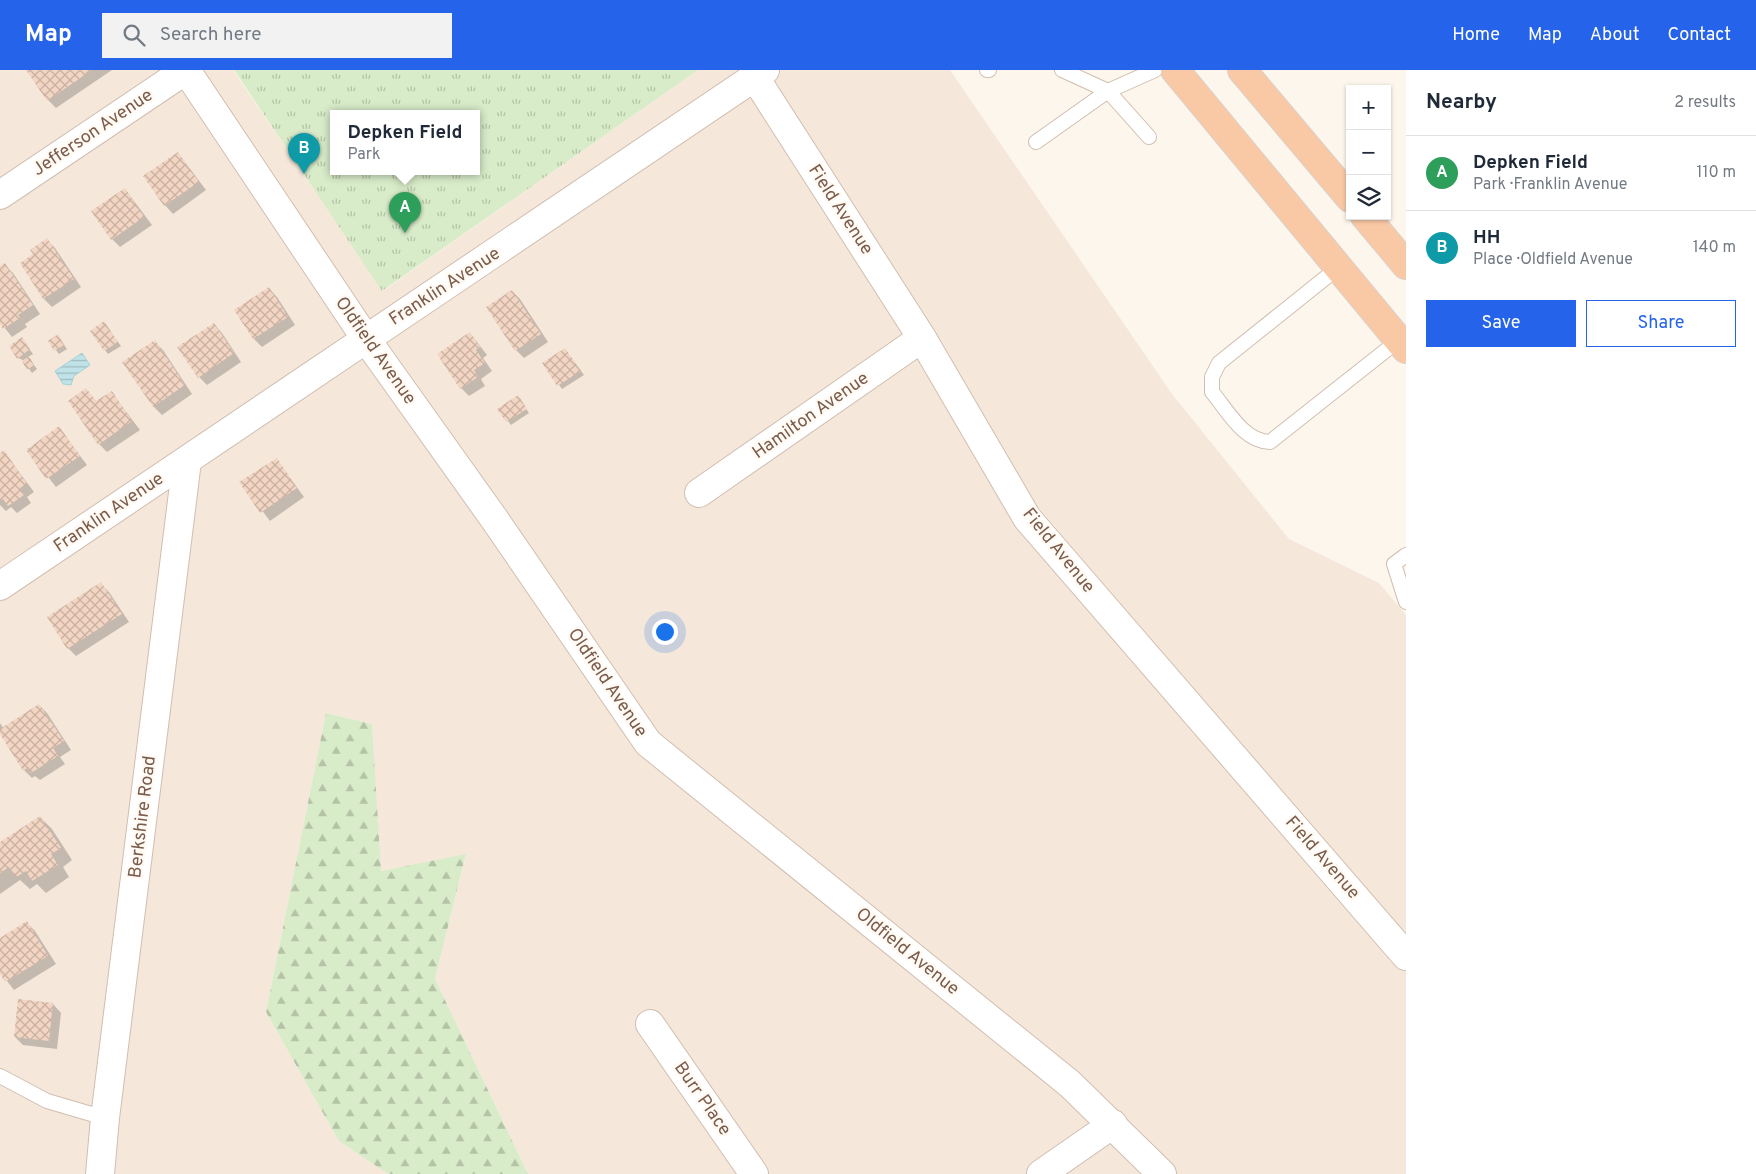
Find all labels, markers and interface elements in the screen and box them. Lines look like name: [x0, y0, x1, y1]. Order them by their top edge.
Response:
search box: [102, 13, 452, 58]
text: Map: [25, 20, 72, 50]
icon: search: [120, 21, 148, 49]
text: Search here: [160, 23, 261, 47]
text: Home: [1452, 24, 1500, 47]
text: Map: [1528, 24, 1562, 47]
text: About: [1590, 24, 1639, 47]
text: Contact: [1667, 24, 1731, 47]
street label: Jefferson Avenue: [28, 84, 158, 182]
map controls: [1346, 85, 1391, 220]
button: +: [1346, 85, 1391, 130]
text: Nearby: [1426, 89, 1497, 116]
text: 2 results: [1674, 93, 1736, 113]
popup: [330, 110, 480, 175]
text: Depken Field: [347, 121, 463, 145]
button: −: [1346, 130, 1391, 175]
pin: B: [288, 133, 320, 174]
text: Park: [347, 145, 381, 165]
text: Depken Field: [1473, 151, 1588, 175]
street label: Field Avenue: [802, 161, 878, 259]
text: A: [1436, 163, 1448, 183]
text: 110 m: [1696, 163, 1736, 183]
button: layers: [1346, 175, 1391, 220]
text: Park · Franklin Avenue: [1473, 175, 1627, 195]
pin: A: [389, 192, 421, 233]
text: HH: [1473, 226, 1500, 250]
text: B: [1436, 238, 1448, 258]
text: 140 m: [1693, 238, 1736, 258]
street label: Franklin Avenue: [385, 243, 505, 331]
text: Place · Oldfield Avenue: [1473, 250, 1633, 270]
street label: Oldfield Avenue: [329, 292, 421, 410]
button: Save: [1426, 300, 1576, 347]
button: Share: [1586, 300, 1736, 347]
street label: Hamilton Avenue: [748, 367, 874, 465]
street label: Franklin Avenue: [50, 468, 168, 558]
street label: Field Avenue: [1017, 504, 1099, 598]
your location: [652, 619, 678, 645]
street label: Oldfield Avenue: [562, 624, 652, 742]
street label: Berkshire Road: [124, 754, 162, 880]
street label: Field Avenue: [1280, 812, 1364, 904]
street label: Oldfield Avenue: [851, 903, 963, 1001]
street label: Burr Place: [668, 1058, 736, 1140]

